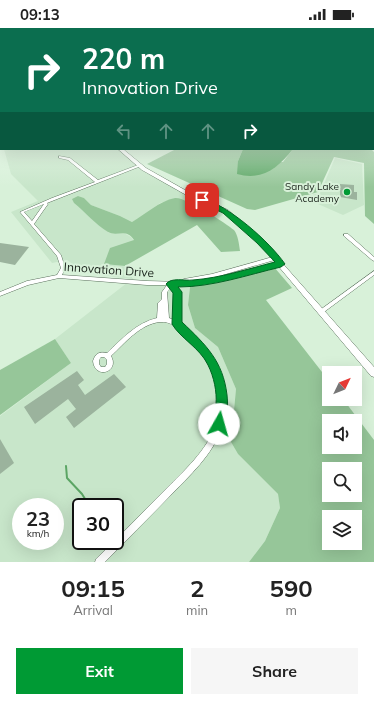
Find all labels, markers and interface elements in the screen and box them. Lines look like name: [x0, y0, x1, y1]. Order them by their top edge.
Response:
text: 09:13: [20, 5, 60, 24]
text: 220 m: [82, 41, 165, 76]
icon: right: [16, 44, 68, 96]
text: Innovation Drive: [82, 76, 218, 99]
icon: left: [113, 120, 135, 142]
icon: ahead: [155, 120, 177, 142]
icon: ahead: [197, 120, 219, 142]
icon: right: [239, 120, 261, 142]
place label: Sandy Lake Academy: [285, 180, 340, 205]
pin: [185, 183, 219, 217]
marker: Sandy Lake Academy: [342, 187, 352, 197]
icon: arrive: [191, 189, 213, 211]
street label: Innovation Drive: [63, 259, 155, 280]
north arrow: [322, 366, 362, 406]
map controls: [322, 366, 362, 550]
position arrow: [198, 403, 240, 445]
button: sound: [322, 414, 362, 454]
button: search: [322, 462, 362, 502]
speed limit sign: 30: [72, 498, 124, 550]
text: 23: [26, 506, 50, 531]
button: layers: [322, 510, 362, 550]
text: km/h: [27, 527, 49, 540]
text: 09:15: [61, 573, 125, 603]
text: 2: [190, 573, 204, 603]
text: 590: [270, 573, 313, 603]
text: Arrival: [73, 602, 113, 618]
text: min: [186, 602, 208, 618]
text: m: [285, 602, 297, 618]
button: Exit: [16, 648, 183, 694]
button: Share: [191, 648, 358, 694]

